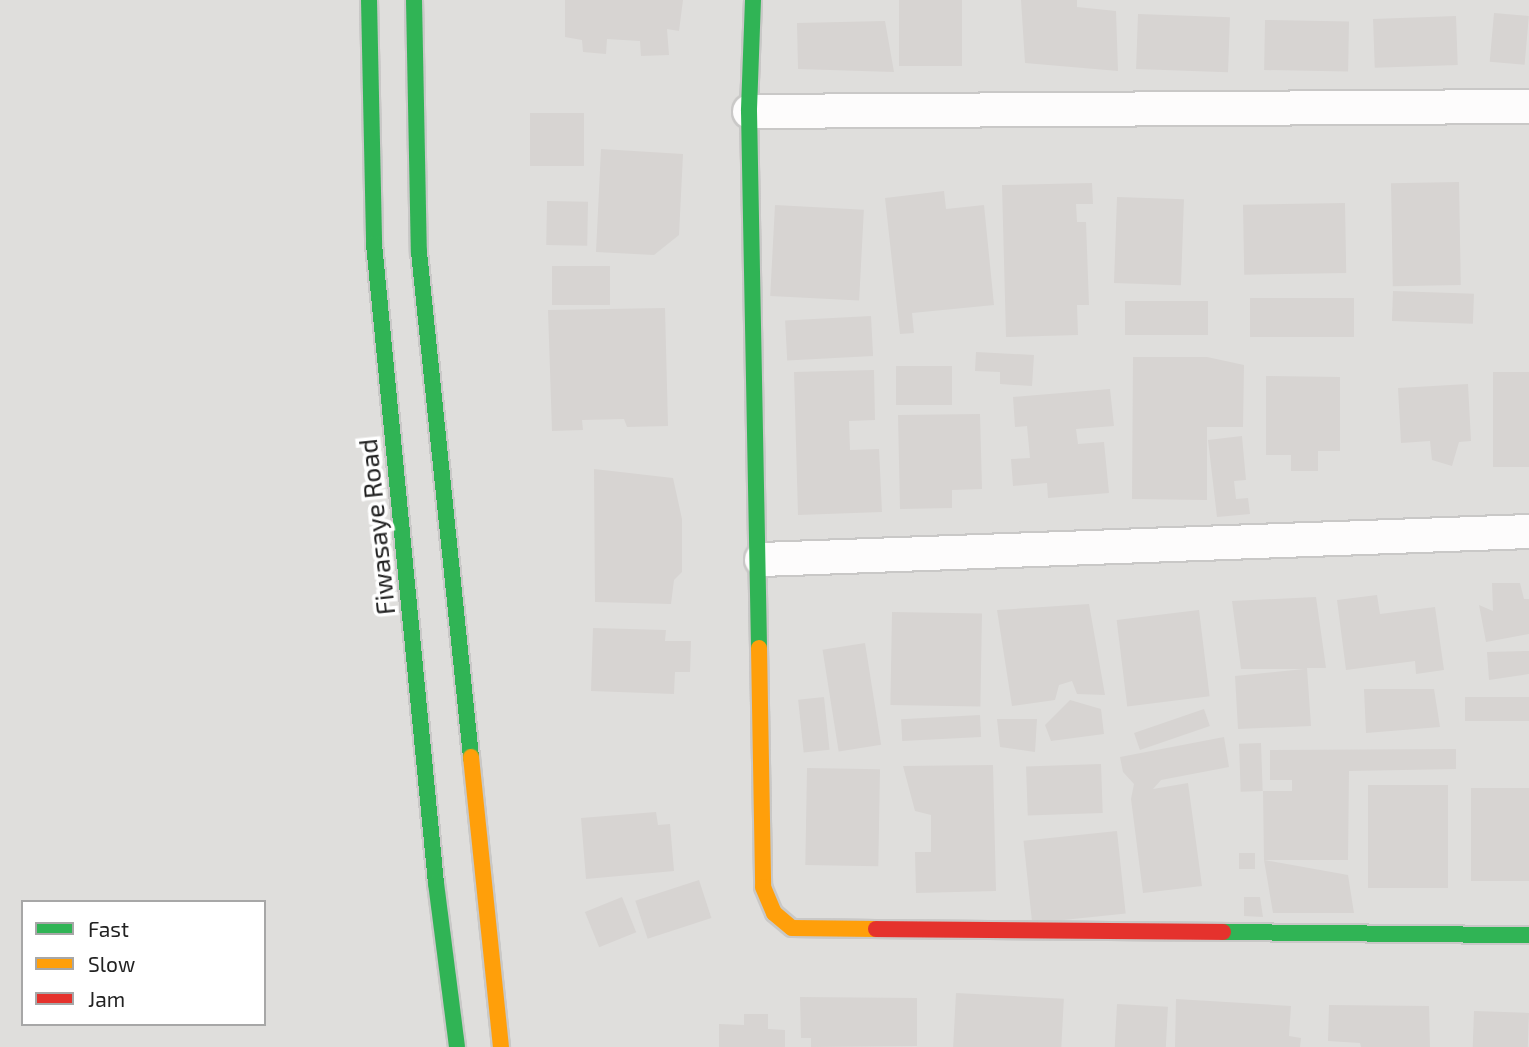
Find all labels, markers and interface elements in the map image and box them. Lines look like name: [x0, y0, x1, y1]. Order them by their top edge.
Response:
street label: Fiwasaye Road: [351, 437, 401, 617]
legend: [21, 900, 266, 1026]
text: Fast: [88, 916, 129, 941]
text: Slow: [88, 951, 135, 976]
text: Jam: [88, 986, 125, 1011]

